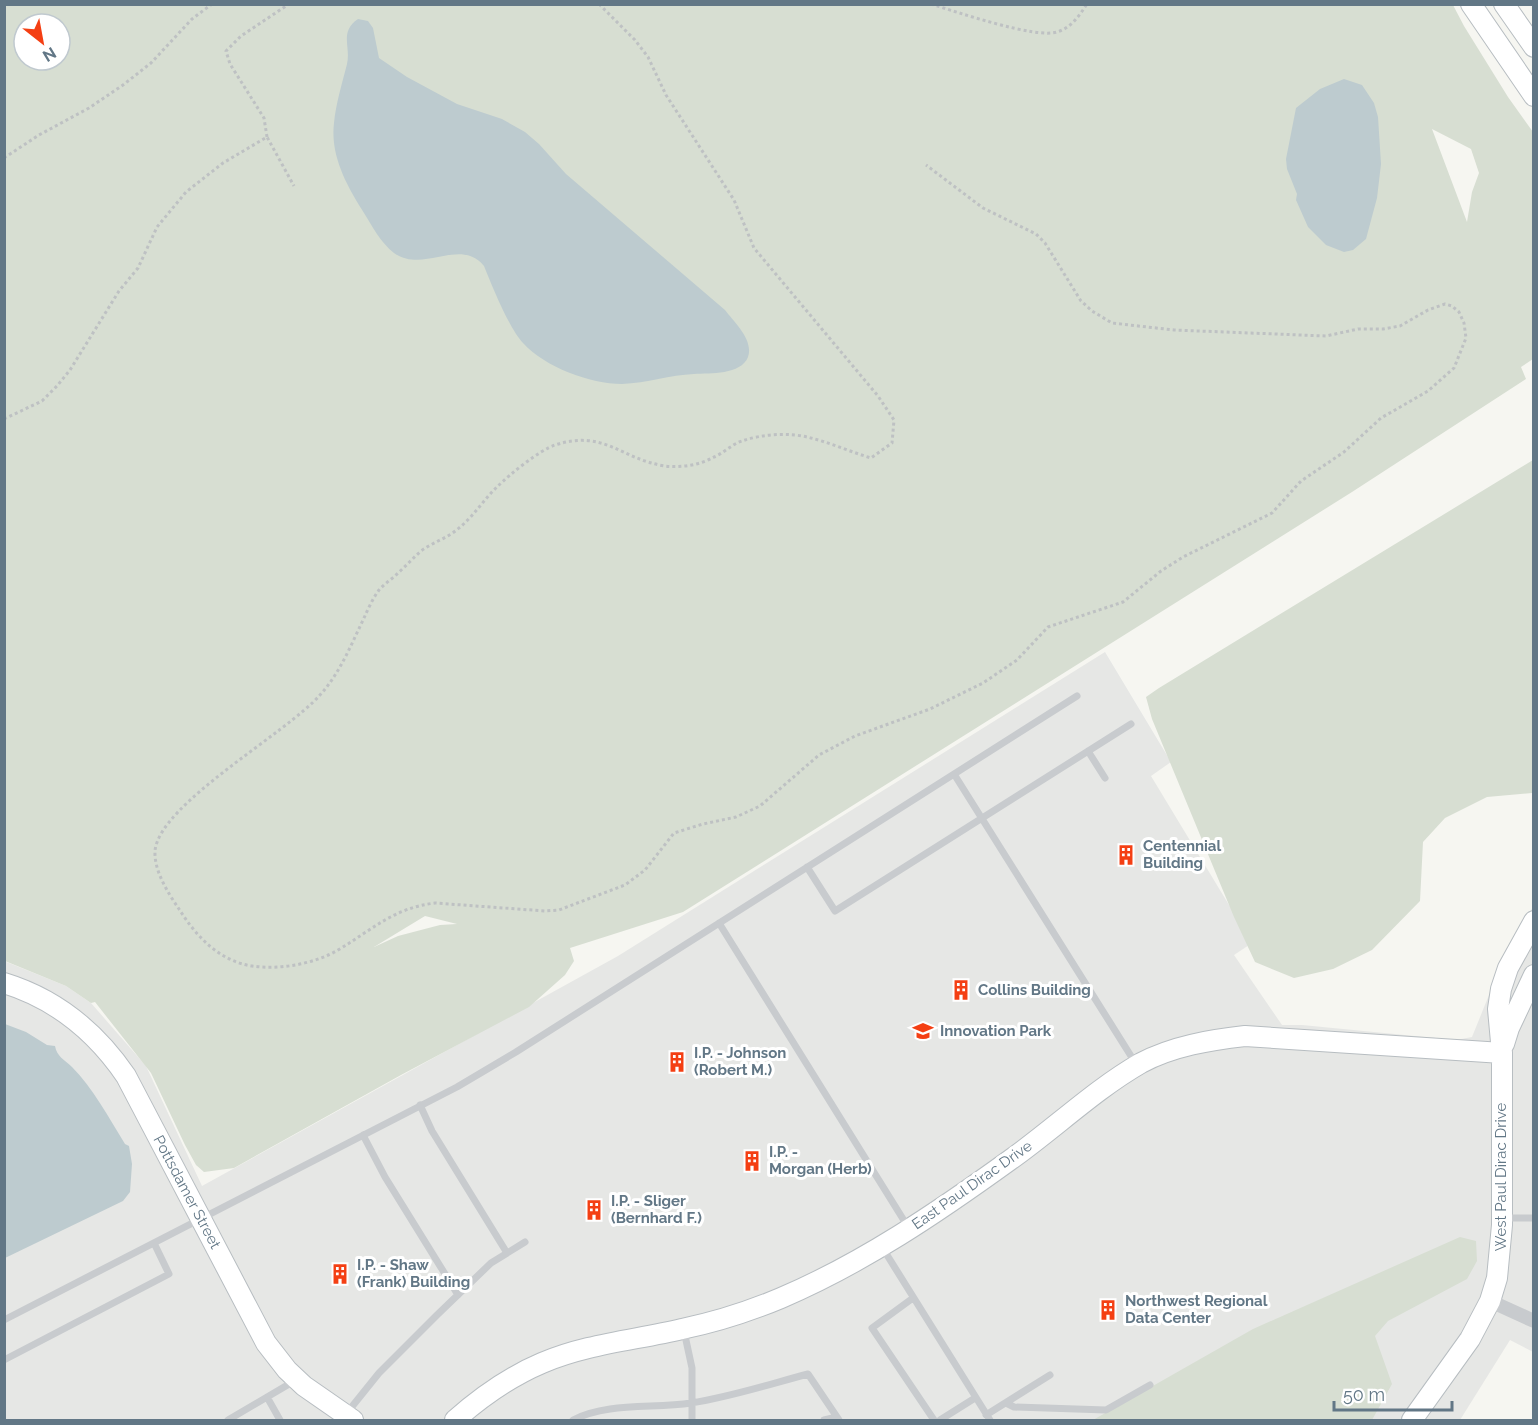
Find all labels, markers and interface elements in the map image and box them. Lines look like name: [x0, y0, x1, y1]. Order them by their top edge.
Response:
north arrow: [12, 12, 72, 72]
text: N: [39, 43, 60, 66]
place label: Centennial Building: [1143, 837, 1221, 872]
building icon: Centennial Building: [1114, 843, 1138, 867]
building icon: Collins Building: [949, 978, 973, 1002]
place label: Collins Building: [978, 981, 1091, 999]
school or university icon: Innovation Park: [911, 1019, 935, 1043]
place label: Innovation Park: [940, 1022, 1052, 1040]
place label: I.P. - Johnson (Robert M.): [694, 1044, 786, 1079]
building icon: I.P. - Johnson (Robert M.): [665, 1050, 689, 1074]
street label: West Paul Dirac Drive: [1492, 1102, 1510, 1251]
street label: Pottsdamer Street: [150, 1132, 224, 1252]
street label: East Paul Dirac Drive: [909, 1137, 1036, 1233]
place label: I.P. - Morgan (Herb): [769, 1143, 872, 1178]
building icon: I.P. - Morgan (Herb): [740, 1149, 764, 1173]
place label: I.P. - Sliger (Bernhard F.): [611, 1192, 702, 1227]
building icon: I.P. - Sliger (Bernhard F.): [582, 1198, 606, 1222]
place label: I.P. - Shaw (Frank) Building: [357, 1256, 470, 1291]
building icon: I.P. - Shaw (Frank) Building: [328, 1262, 352, 1286]
place label: Northwest Regional Data Center: [1125, 1292, 1268, 1327]
building icon: Northwest Regional Data Center: [1096, 1298, 1120, 1322]
scale bar: [1334, 1374, 1452, 1412]
text: 50 m: [1343, 1384, 1385, 1405]

